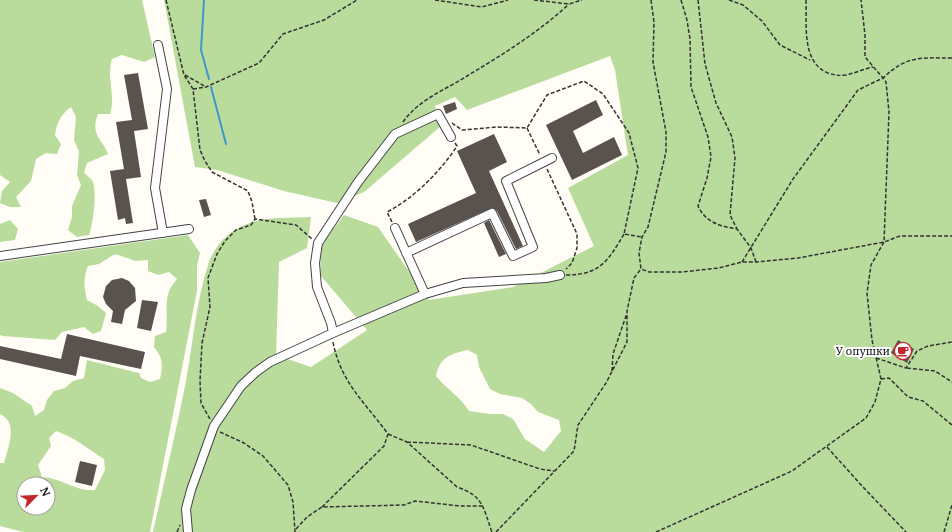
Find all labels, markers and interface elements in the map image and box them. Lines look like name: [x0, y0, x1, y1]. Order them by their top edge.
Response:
cafe icon: У опушки: [893, 341, 913, 361]
place label: У опушки: [836, 343, 890, 358]
north arrow: [16, 476, 56, 516]
text: N: [37, 485, 54, 499]

